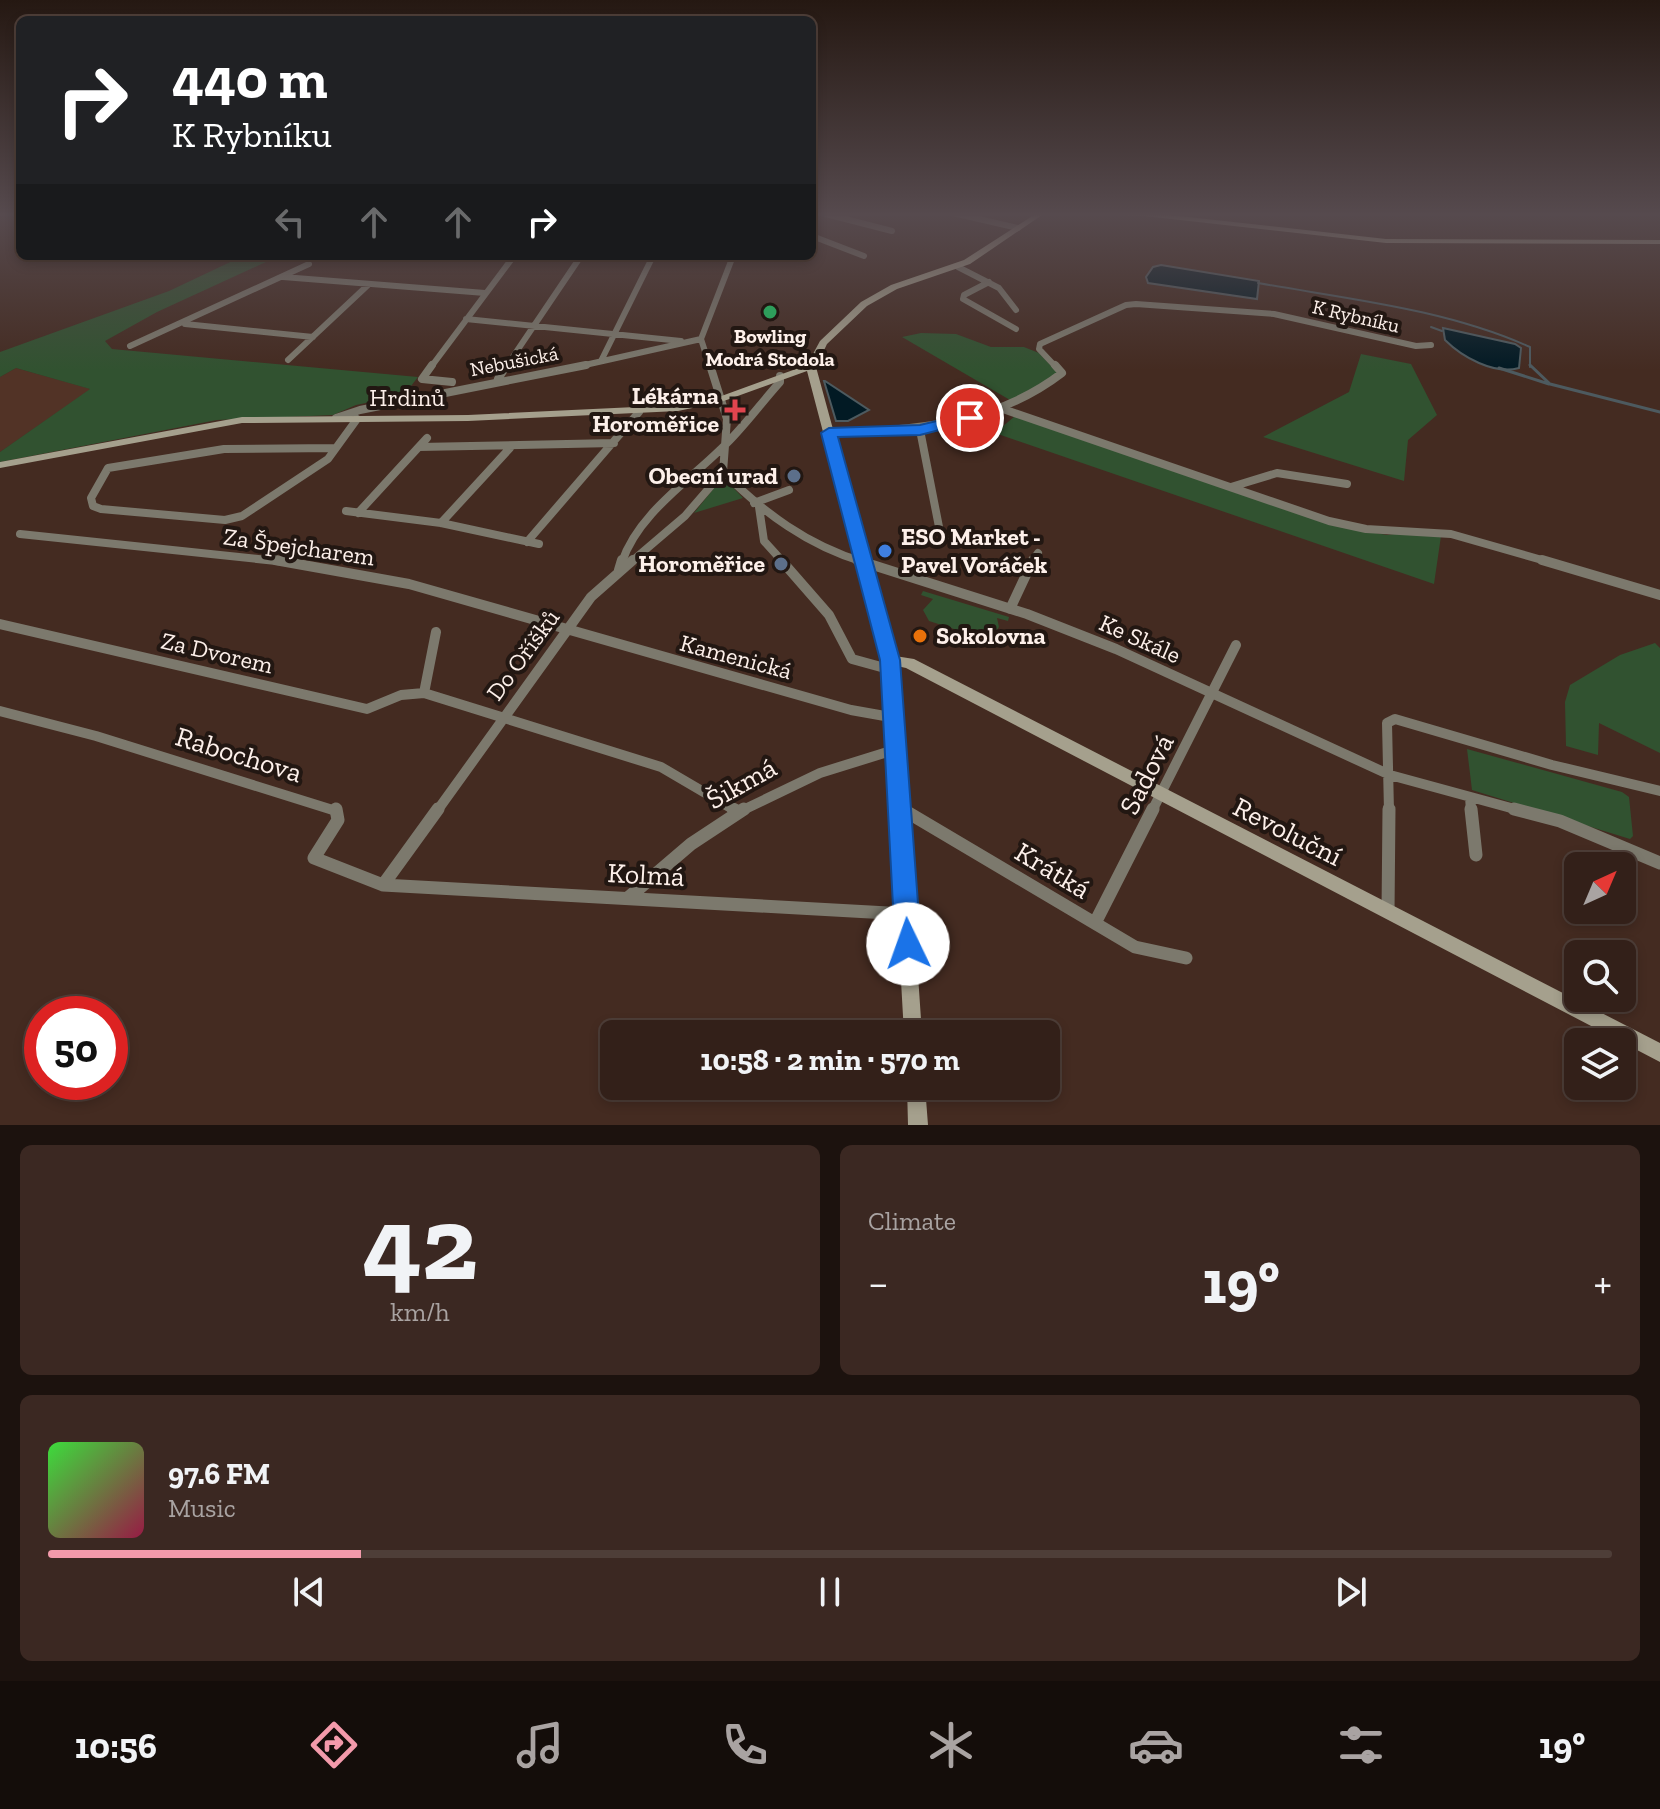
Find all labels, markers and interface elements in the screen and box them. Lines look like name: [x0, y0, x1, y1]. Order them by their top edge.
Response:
text: 440 m: [172, 45, 328, 112]
icon: right: [40, 48, 144, 152]
text: K Rybníku: [172, 113, 332, 156]
icon: left: [268, 200, 312, 244]
icon: ahead: [352, 200, 396, 244]
icon: ahead: [436, 200, 480, 244]
icon: right: [520, 200, 564, 244]
street label: K Rybníku: [1310, 294, 1402, 338]
marker: Bowling Modrá Stodola: [761, 303, 779, 321]
place label: Bowling Modrá Stodola: [705, 324, 835, 371]
street label: Nebušická: [468, 341, 560, 381]
place label: Lékárna Horoměřice: [592, 381, 719, 438]
street label: Hrdinů: [369, 383, 445, 412]
pin: [936, 384, 1004, 452]
icon: arrive: [948, 396, 992, 440]
marker: Lékárna Horoměřice: [726, 401, 744, 419]
place label: Obecní urad: [648, 461, 778, 490]
marker: Obecní urad: [785, 467, 803, 485]
street label: Za Špejcharem: [222, 522, 377, 572]
place label: ESO Market - Pavel Voráček: [901, 522, 1047, 579]
marker: ESO Market - Pavel Voráček: [876, 542, 894, 560]
place label: Horoměřice: [638, 549, 765, 578]
marker: Horoměřice: [772, 555, 790, 573]
street label: Do Oříšků: [480, 603, 566, 706]
street label: Ke Skále: [1095, 608, 1185, 669]
place label: Sokolovna: [936, 621, 1046, 650]
street label: Za Dvorem: [158, 626, 276, 680]
marker: Sokolovna: [911, 627, 929, 645]
street label: Kamenická: [677, 628, 796, 685]
street label: Rabochova: [172, 720, 306, 789]
street label: Sadová: [1112, 728, 1181, 820]
street label: Šikmá: [700, 751, 782, 816]
street label: Revoluční: [1228, 790, 1348, 873]
street label: Krátká: [1009, 835, 1097, 906]
north arrow: [1564, 852, 1636, 924]
map controls: [1564, 852, 1636, 1100]
street label: Kolmá: [607, 856, 686, 893]
position arrow: [866, 902, 950, 986]
button: search: [1564, 940, 1636, 1012]
speed limit sign: 50: [24, 996, 128, 1100]
button: layers: [1564, 1028, 1636, 1100]
text: 10:58 · 2 min · 570 m: [700, 1042, 960, 1078]
text: 42: [362, 1181, 478, 1306]
text: Climate: [868, 1205, 956, 1237]
text: 19°: [1202, 1246, 1280, 1318]
text: −: [868, 1256, 889, 1309]
text: +: [1593, 1256, 1612, 1309]
text: km/h: [390, 1296, 450, 1328]
text: 97.6 FM: [168, 1456, 270, 1492]
text: Music: [168, 1492, 236, 1524]
icon: previous: [287, 1570, 331, 1614]
icon: pause: [808, 1570, 852, 1614]
icon: next: [1329, 1570, 1373, 1614]
icon: directions: [306, 1717, 362, 1773]
icon: music: [512, 1717, 568, 1773]
icon: phone: [717, 1717, 773, 1773]
icon: climate: [923, 1717, 979, 1773]
icon: car: [1128, 1717, 1184, 1773]
icon: filters: [1333, 1717, 1389, 1773]
text: 10:56: [75, 1724, 157, 1767]
text: 19°: [1539, 1724, 1585, 1767]

